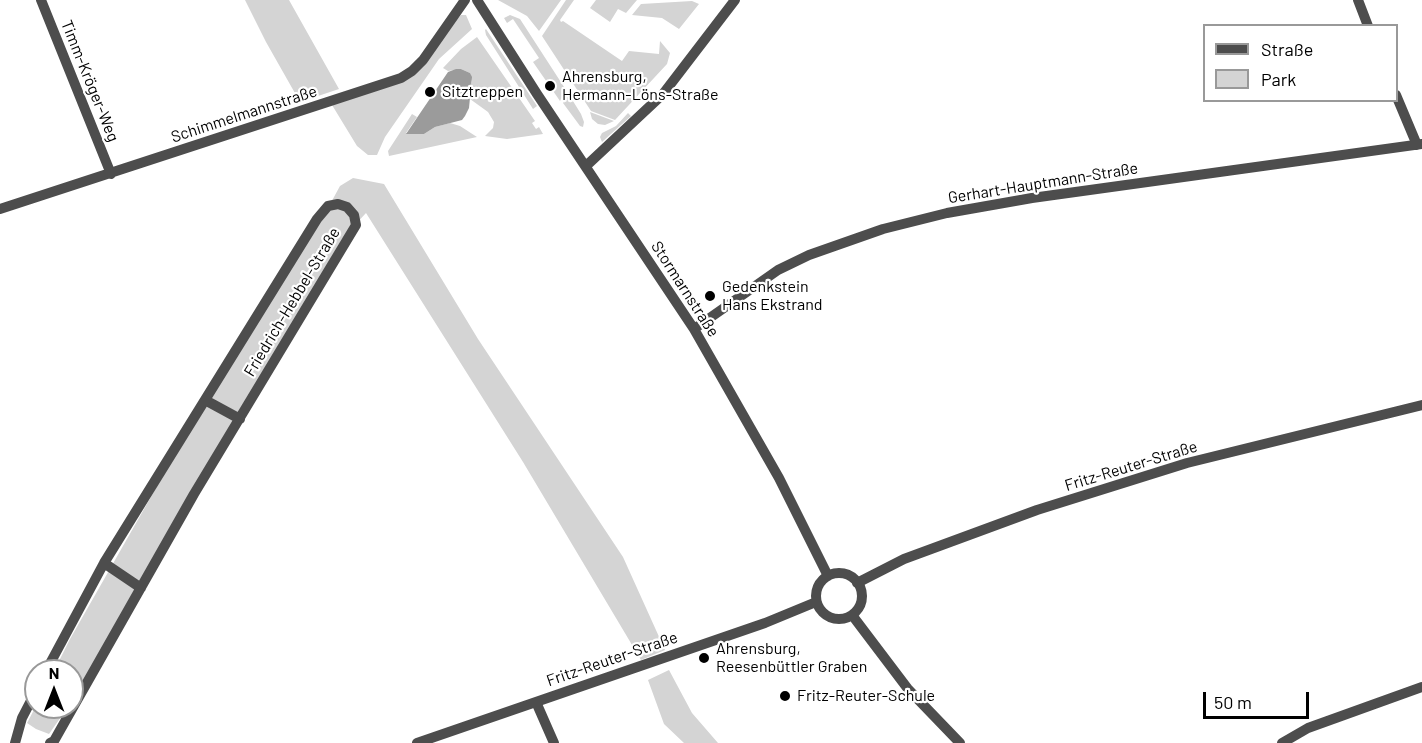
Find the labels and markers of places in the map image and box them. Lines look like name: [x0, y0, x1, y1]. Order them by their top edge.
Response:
place label: Ahrensburg, Hermann-Löns-Straße: [562, 67, 719, 105]
marker: Ahrensburg, Hermann-Löns-Straße: [543, 79, 557, 93]
place label: Sitztreppen: [442, 82, 523, 102]
marker: Sitztreppen: [423, 85, 437, 99]
place label: Gedenkstein Hans Ekstrand: [722, 277, 823, 315]
marker: Gedenkstein Hans Ekstrand: [703, 289, 717, 303]
place label: Ahrensburg, Reesenbüttler Graben: [716, 639, 867, 677]
marker: Ahrensburg, Reesenbüttler Graben: [697, 651, 711, 665]
place label: Fritz-Reuter-Schule: [797, 686, 935, 706]
marker: Fritz-Reuter-Schule: [778, 689, 792, 703]

